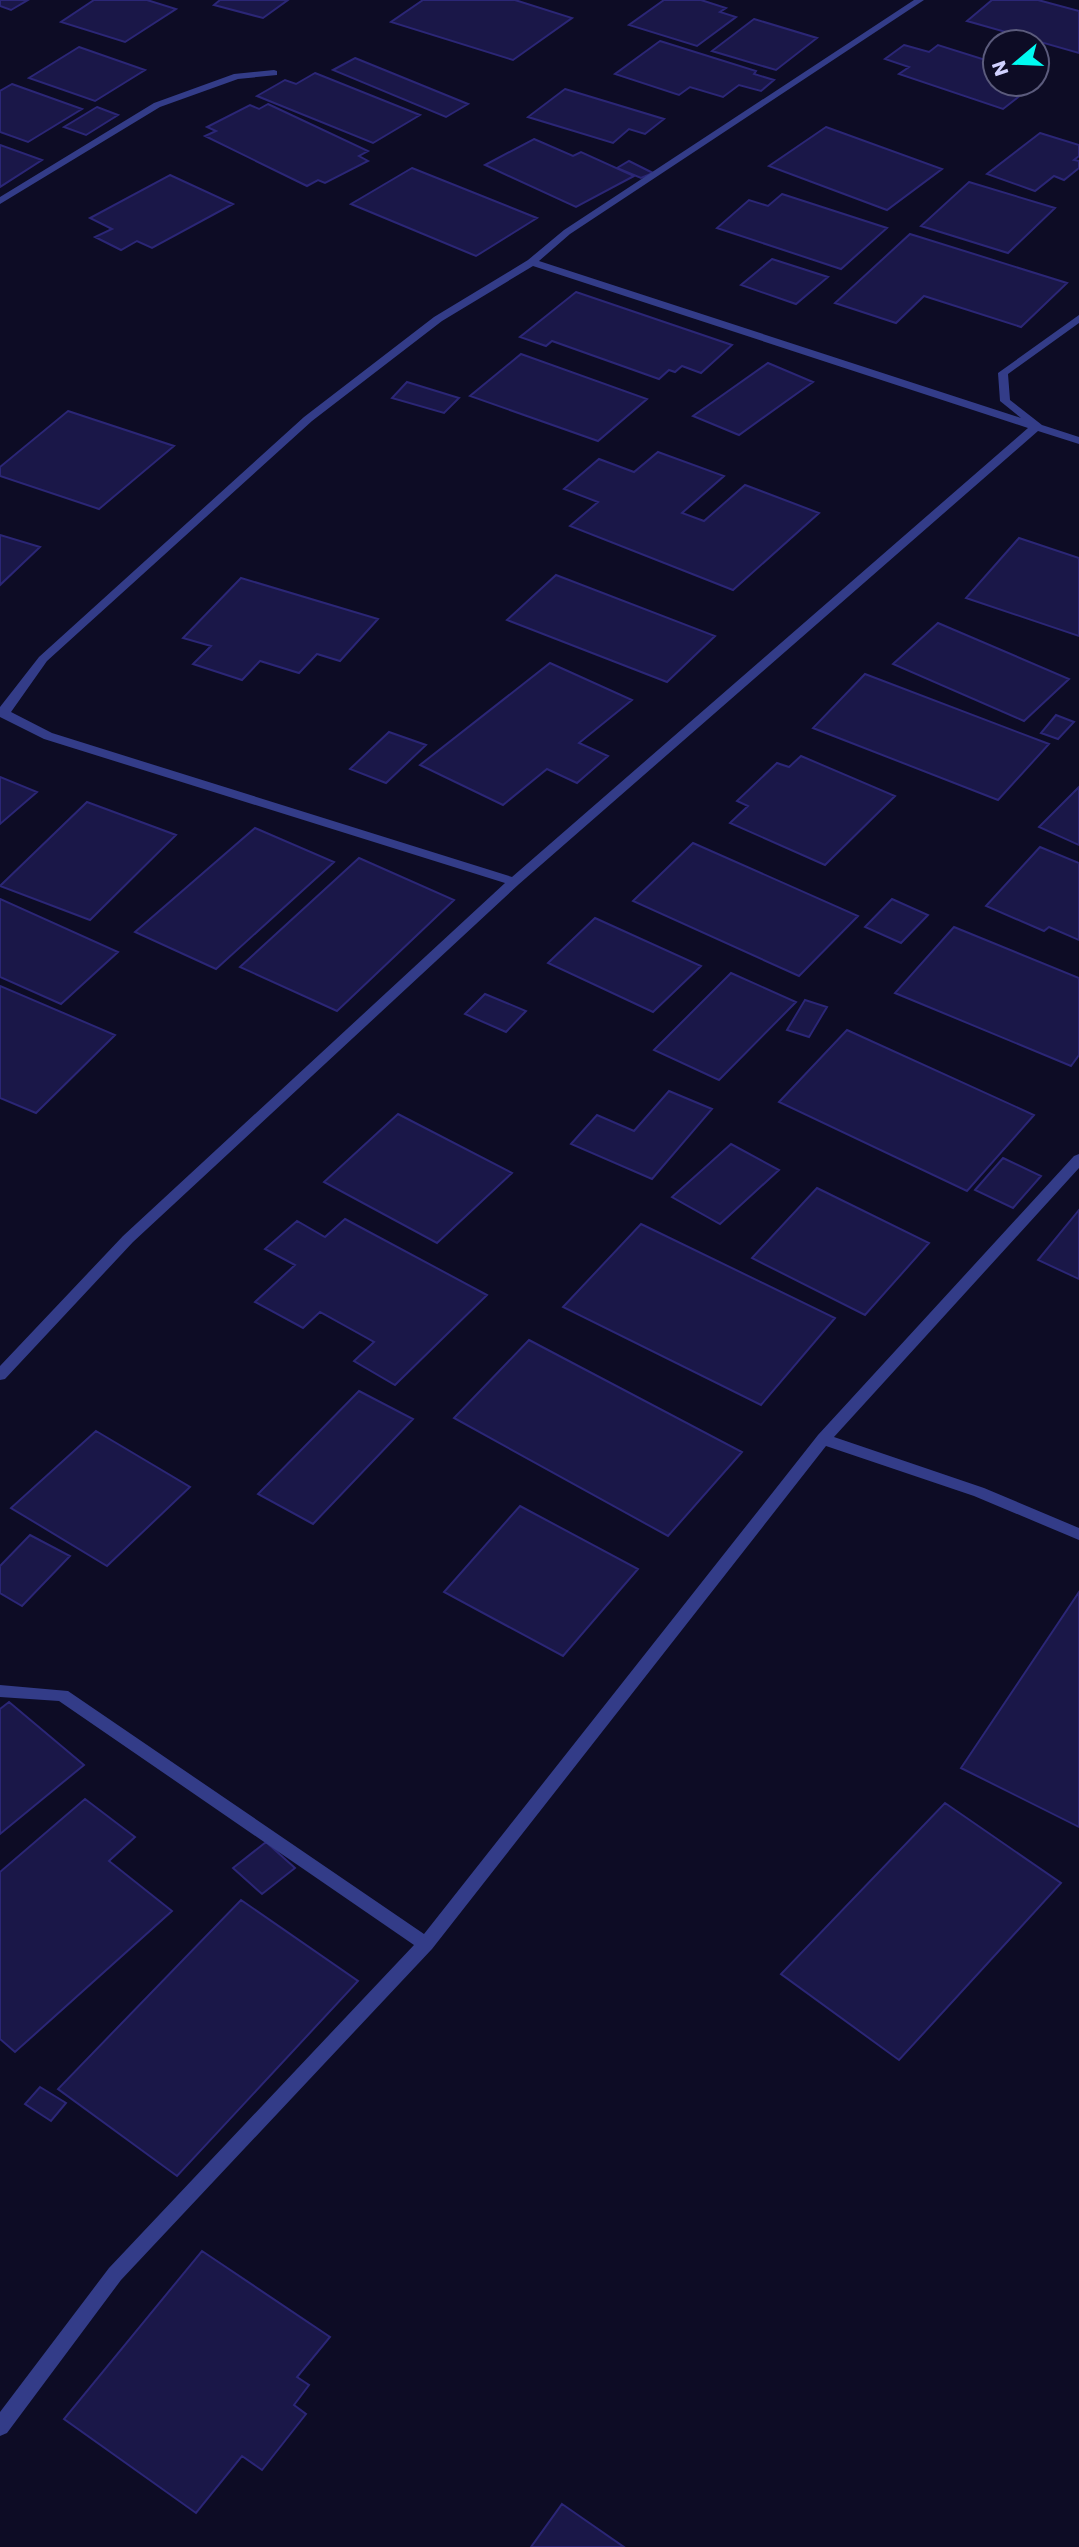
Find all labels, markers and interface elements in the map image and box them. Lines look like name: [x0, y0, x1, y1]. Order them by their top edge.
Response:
north arrow: [981, 28, 1051, 98]
text: N: [985, 57, 1015, 80]

